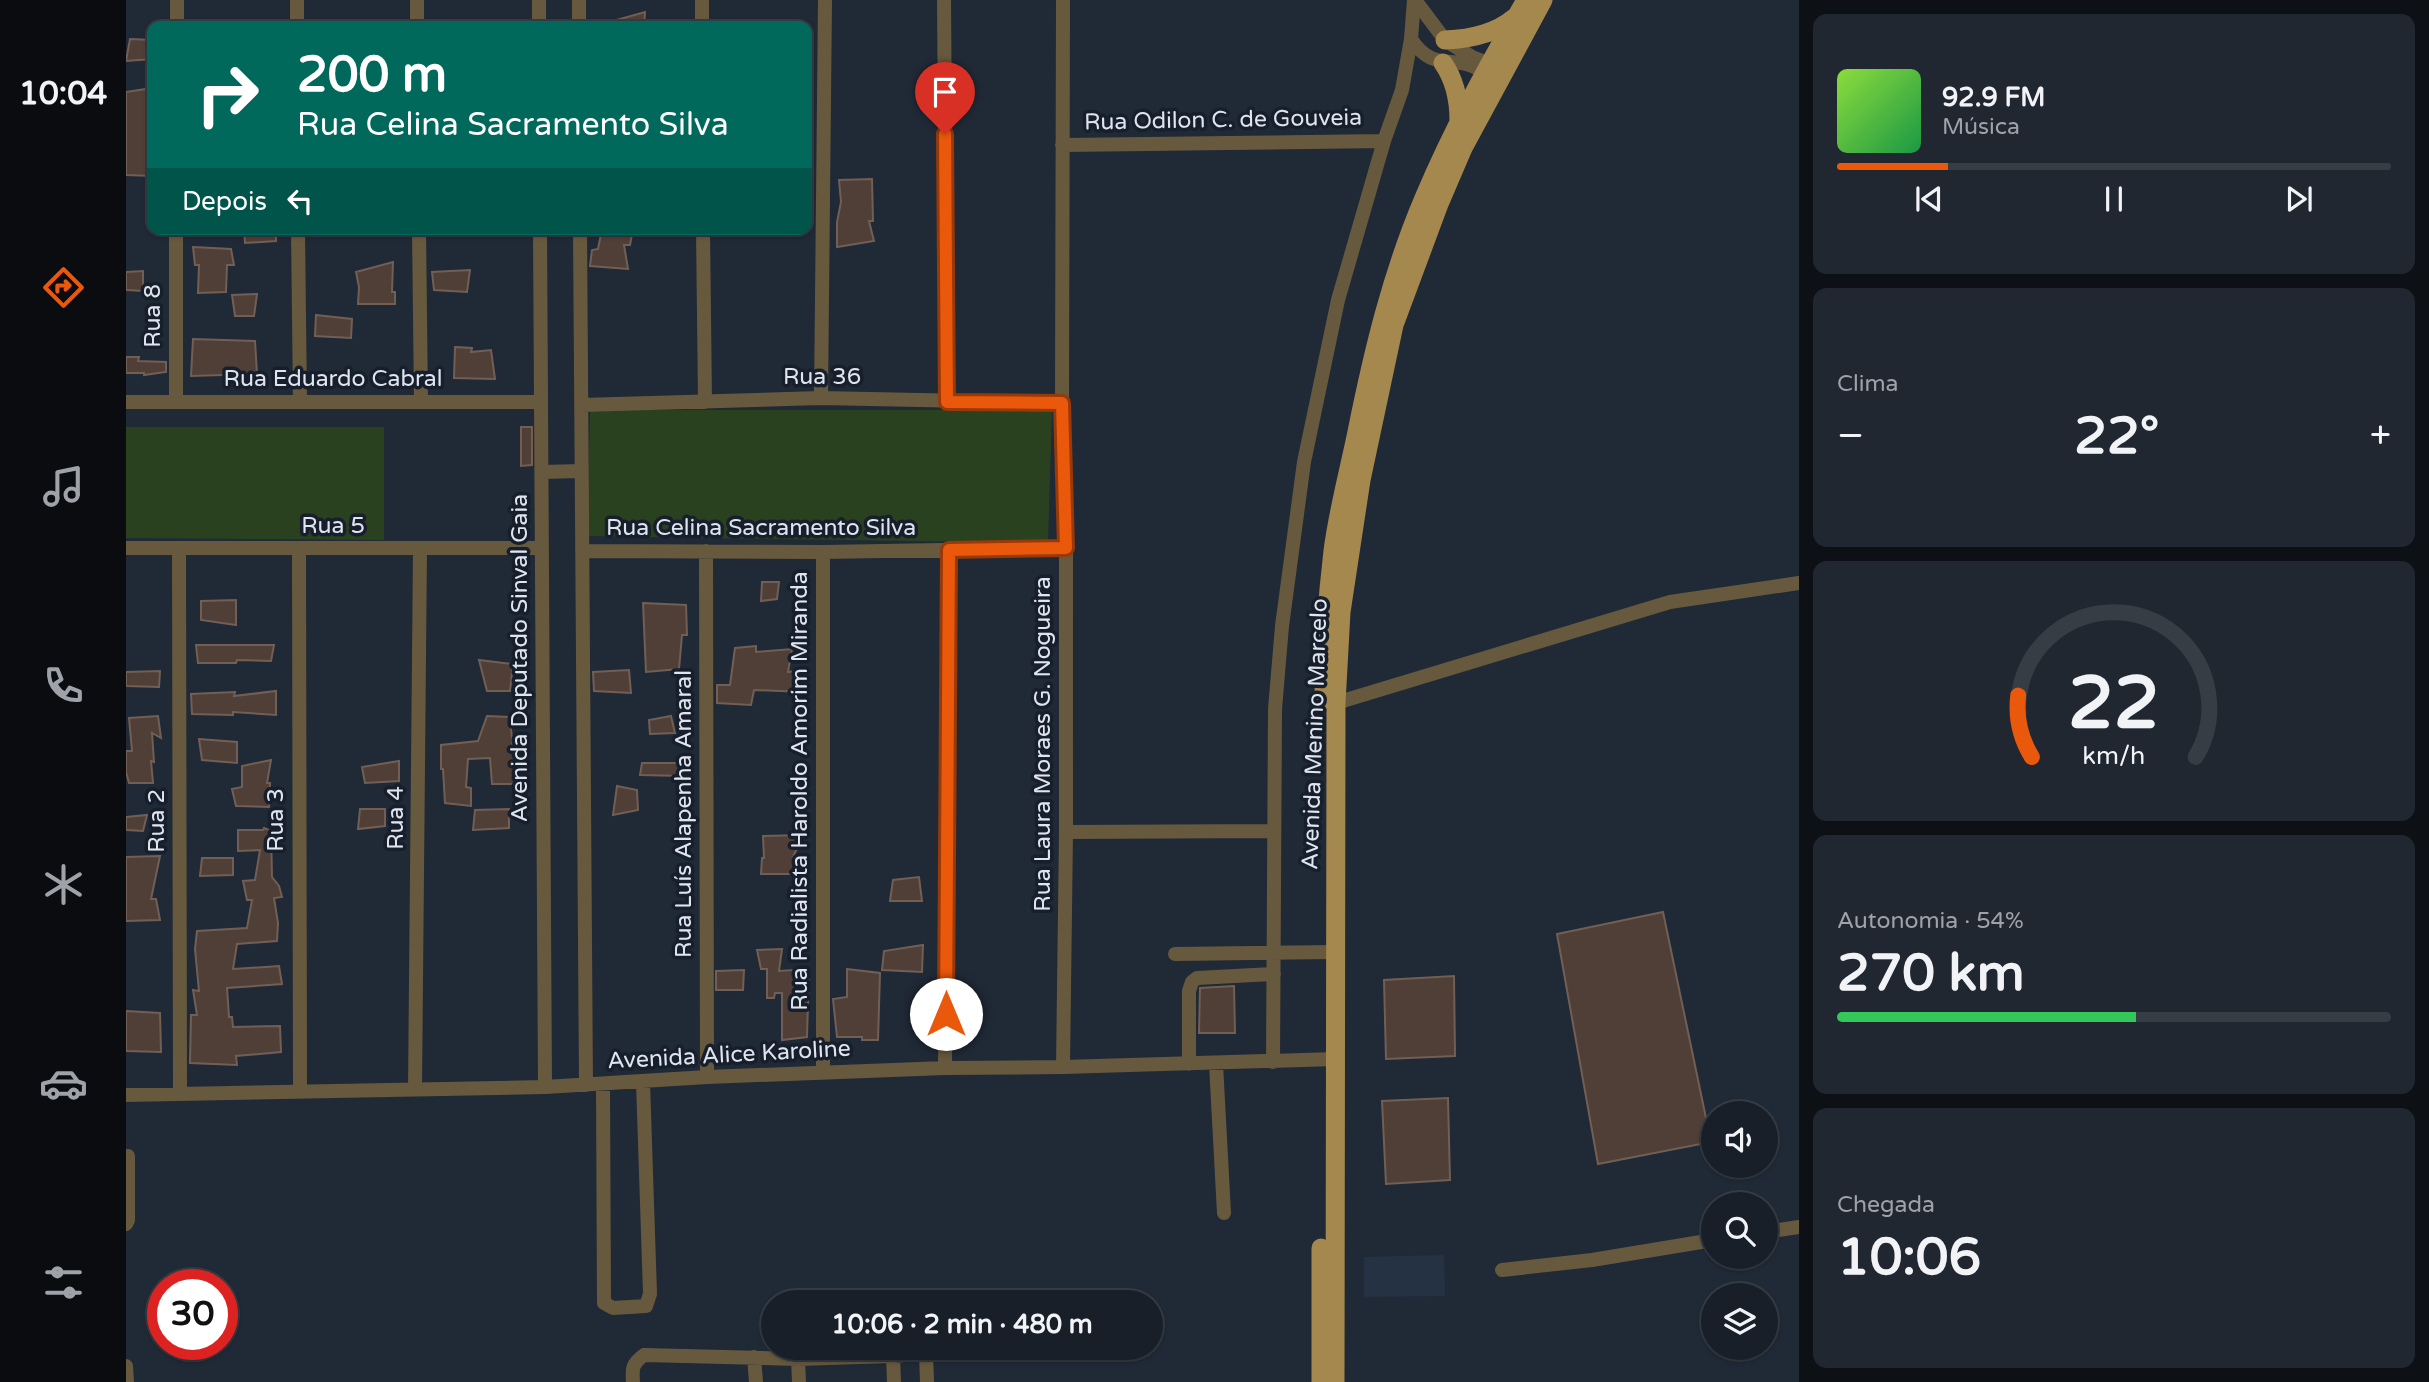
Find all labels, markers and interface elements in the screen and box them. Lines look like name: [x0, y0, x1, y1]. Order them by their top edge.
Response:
text: 200 m: [297, 46, 447, 105]
icon: right: [182, 49, 273, 140]
pin: [915, 62, 975, 134]
icon: arrive: [926, 73, 964, 111]
text: 10:04: [19, 75, 107, 113]
text: 92.9 FM: [1942, 82, 2045, 113]
street label: Rua Odilon C. de Gouveia: [1084, 104, 1362, 136]
text: Rua Celina Sacramento Silva: [297, 106, 729, 144]
text: Música: [1942, 113, 2020, 141]
icon: previous: [1910, 180, 1948, 218]
icon: pause: [2095, 180, 2133, 218]
icon: next: [2280, 180, 2318, 218]
icon: left: [281, 182, 319, 220]
text: Depois: [182, 186, 267, 217]
icon: directions: [39, 263, 88, 312]
street label: Rua 8: [139, 284, 167, 348]
street label: Rua 36: [783, 363, 861, 391]
street label: Rua Eduardo Cabral: [224, 365, 442, 393]
text: Clima: [1837, 370, 1898, 398]
text: 22°: [2074, 405, 2159, 468]
text: −: [1837, 413, 1864, 459]
text: +: [2370, 413, 2391, 459]
icon: music: [39, 462, 88, 511]
street label: Avenida Deputado Sinval Gaia: [506, 494, 534, 822]
street label: Rua 5: [301, 512, 365, 540]
street label: Rua Celina Sacramento Silva: [606, 514, 916, 542]
street label: Rua Radialista Haroldo Amorim Miranda: [786, 571, 814, 1011]
street label: Rua Laura Moraes G. Nogueira: [1029, 576, 1057, 912]
street label: Avenida Menino Marcelo: [1296, 598, 1334, 870]
text: 22: [2068, 660, 2160, 748]
icon: phone: [39, 661, 88, 710]
street label: Rua Luís Alapenha Amaral: [670, 670, 698, 958]
text: km/h: [2083, 741, 2145, 771]
street label: Rua 4: [382, 786, 410, 850]
street label: Rua 3: [262, 788, 290, 852]
street label: Rua 2: [143, 789, 171, 853]
icon: climate: [39, 860, 88, 909]
text: Autonomia · 54%: [1837, 907, 2024, 935]
text: 270 km: [1837, 942, 2025, 1005]
position arrow: [909, 977, 983, 1051]
street label: Avenida Alice Karoline: [607, 1035, 851, 1075]
icon: car: [39, 1059, 88, 1108]
map controls: [1701, 1101, 1778, 1360]
button: sound: [1701, 1101, 1778, 1178]
text: Chegada: [1837, 1191, 1935, 1219]
button: search: [1701, 1192, 1778, 1269]
text: 10:06: [1837, 1226, 1981, 1289]
icon: filters: [39, 1258, 88, 1307]
speed limit sign: 30: [147, 1269, 238, 1360]
button: layers: [1701, 1283, 1778, 1360]
text: 10:06 · 2 min · 480 m: [831, 1309, 1093, 1340]

